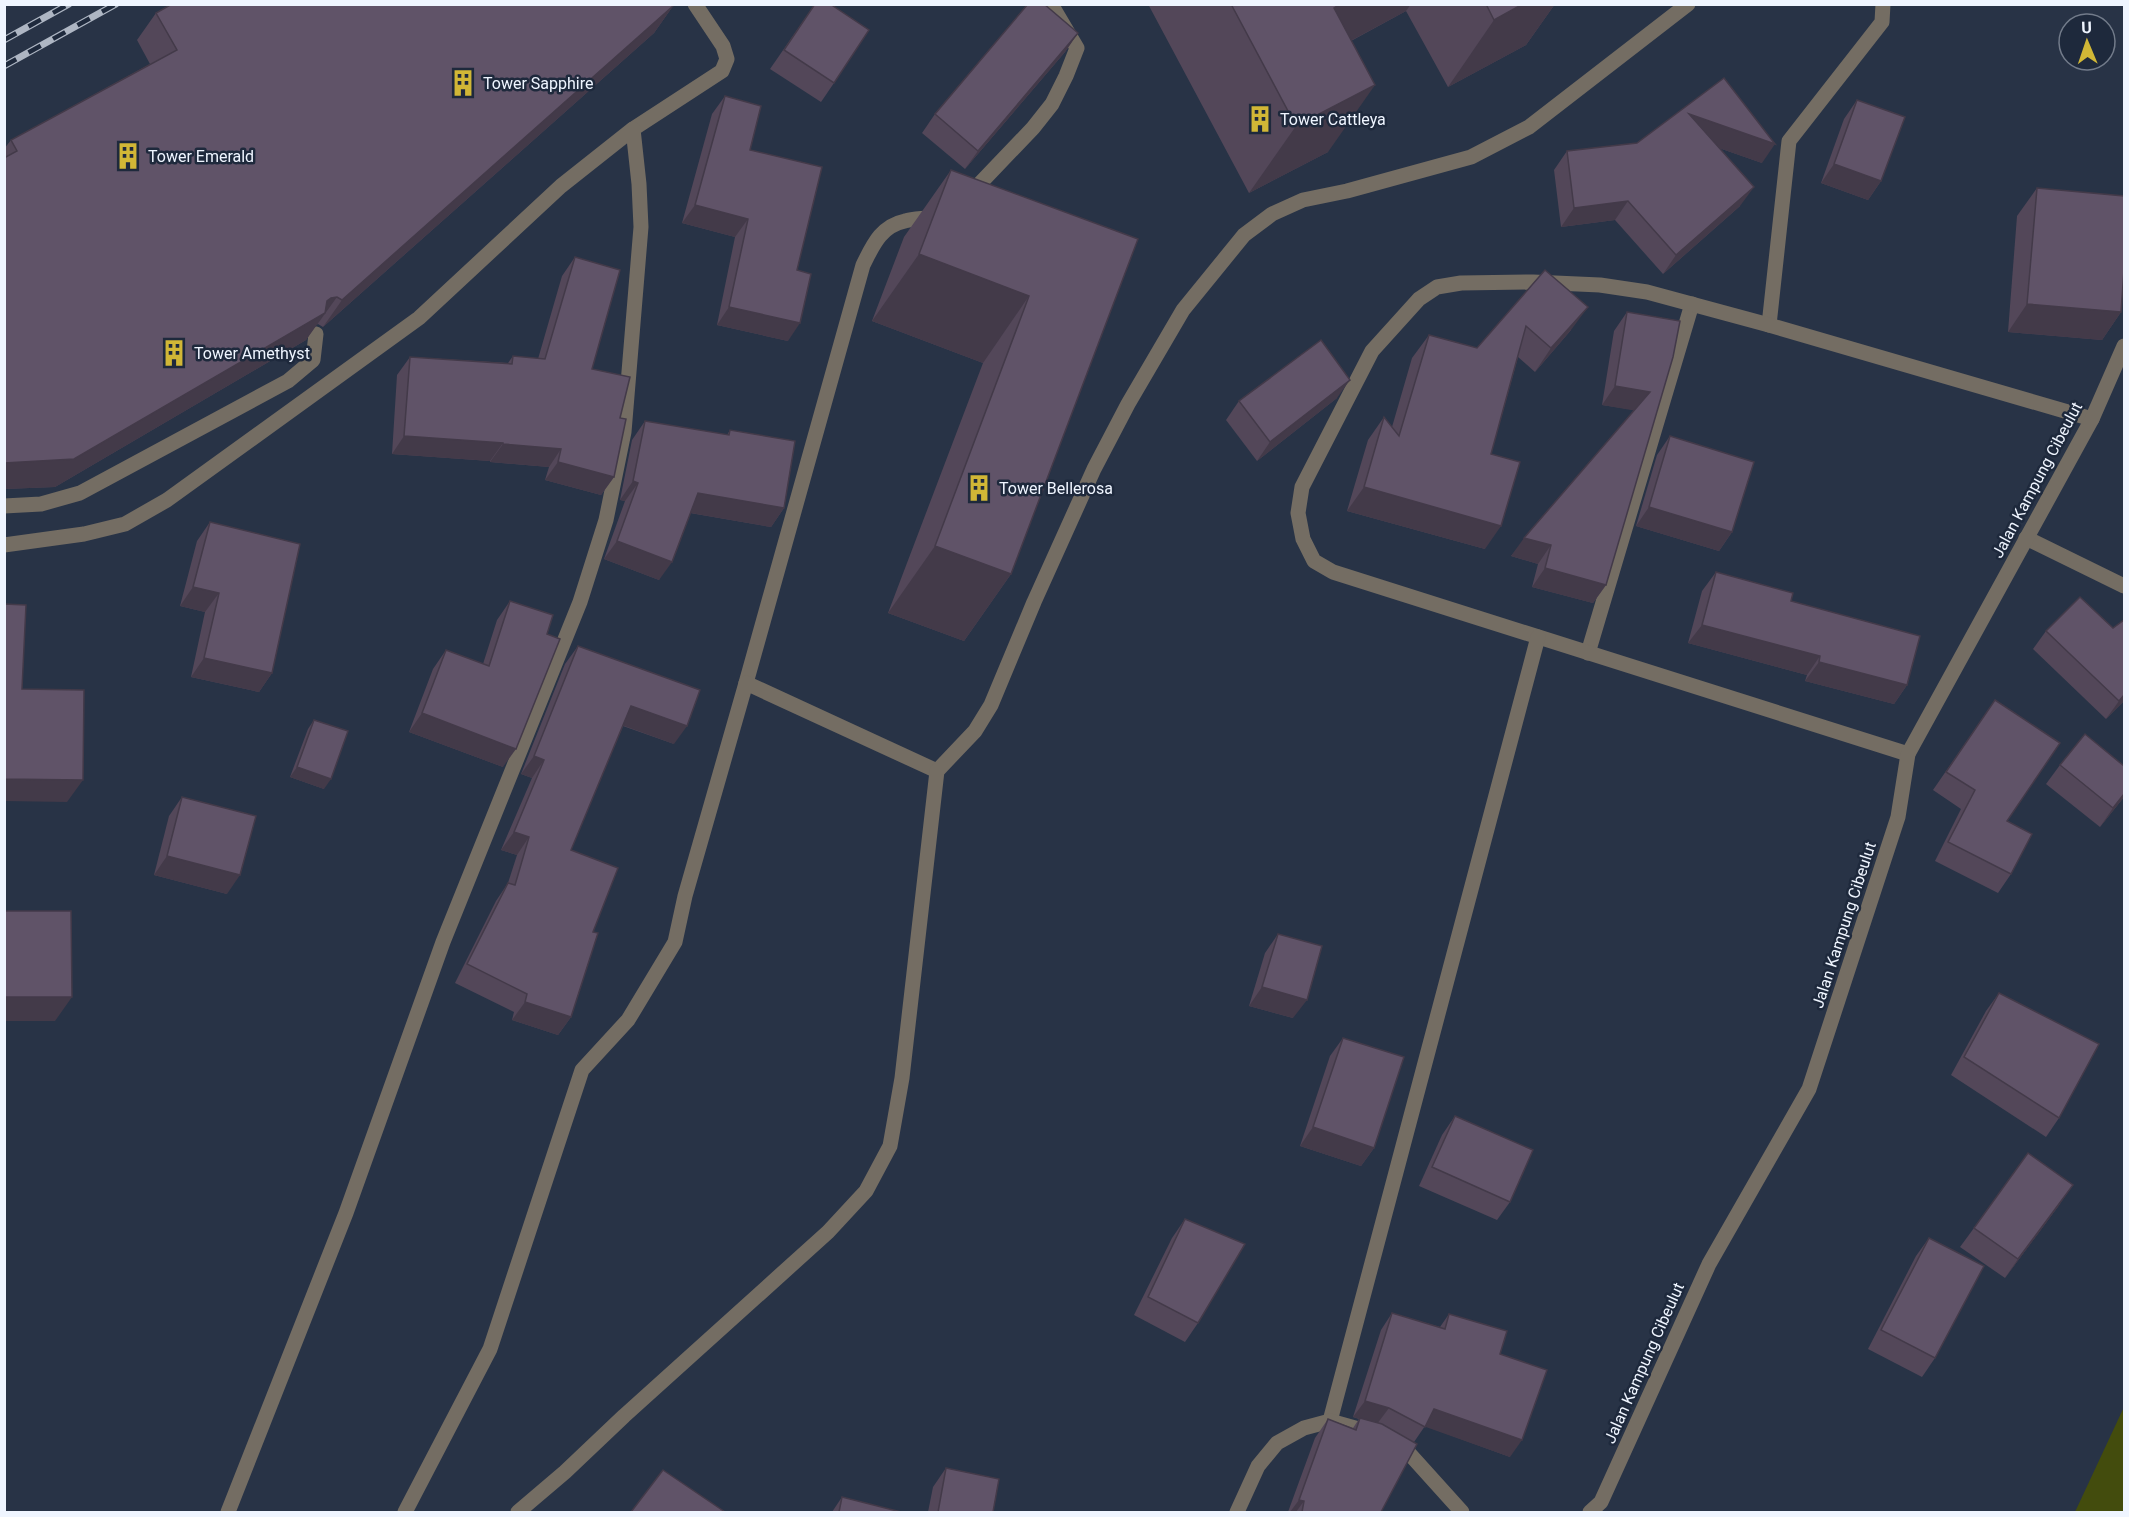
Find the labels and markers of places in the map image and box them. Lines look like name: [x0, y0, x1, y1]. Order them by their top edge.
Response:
building icon: Tower Sapphire: [448, 68, 478, 98]
place label: Tower Sapphire: [483, 74, 593, 93]
building icon: Tower Cattleya: [1245, 104, 1275, 134]
place label: Tower Cattleya: [1280, 110, 1386, 129]
building icon: Tower Emerald: [113, 141, 143, 171]
place label: Tower Emerald: [148, 147, 254, 166]
building icon: Tower Amethyst: [159, 338, 189, 368]
place label: Tower Amethyst: [194, 344, 310, 363]
building icon: Tower Bellerosa: [964, 473, 994, 503]
place label: Tower Bellerosa: [999, 479, 1113, 498]

